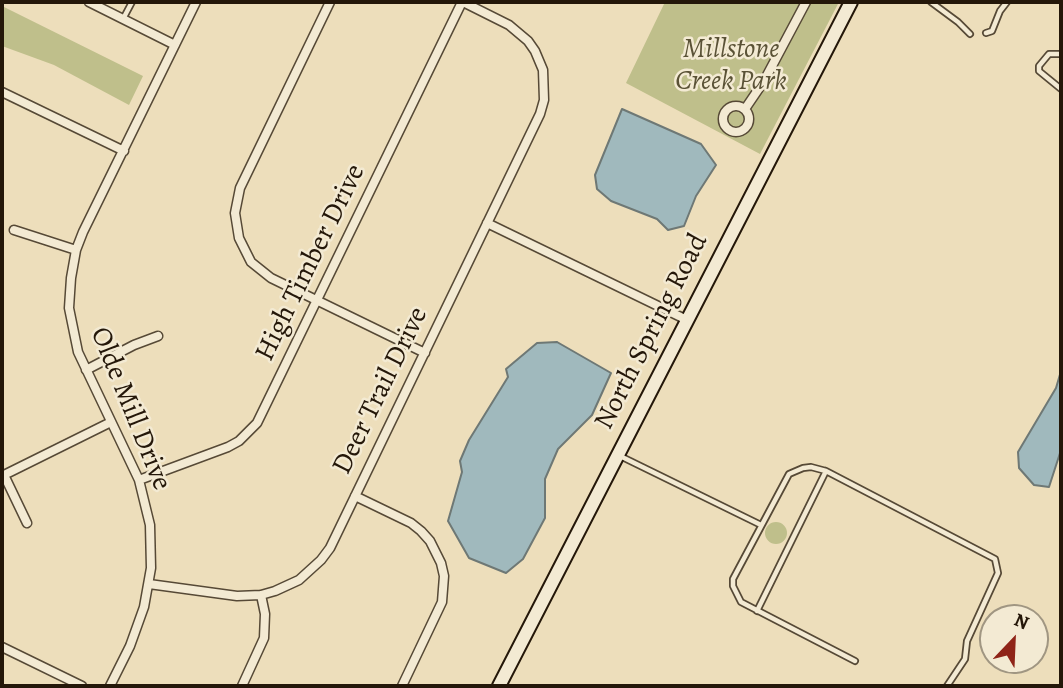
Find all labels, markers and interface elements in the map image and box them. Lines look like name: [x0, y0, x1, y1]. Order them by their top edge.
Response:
park label: Millstone Creek Park: [675, 33, 787, 99]
street label: High Timber Drive: [249, 159, 373, 367]
street label: North Spring Road: [588, 228, 716, 436]
street label: Deer Trail Drive: [326, 302, 436, 480]
street label: Olde Mill Drive: [82, 323, 178, 495]
north arrow: [979, 604, 1049, 674]
text: N: [1010, 607, 1033, 636]

